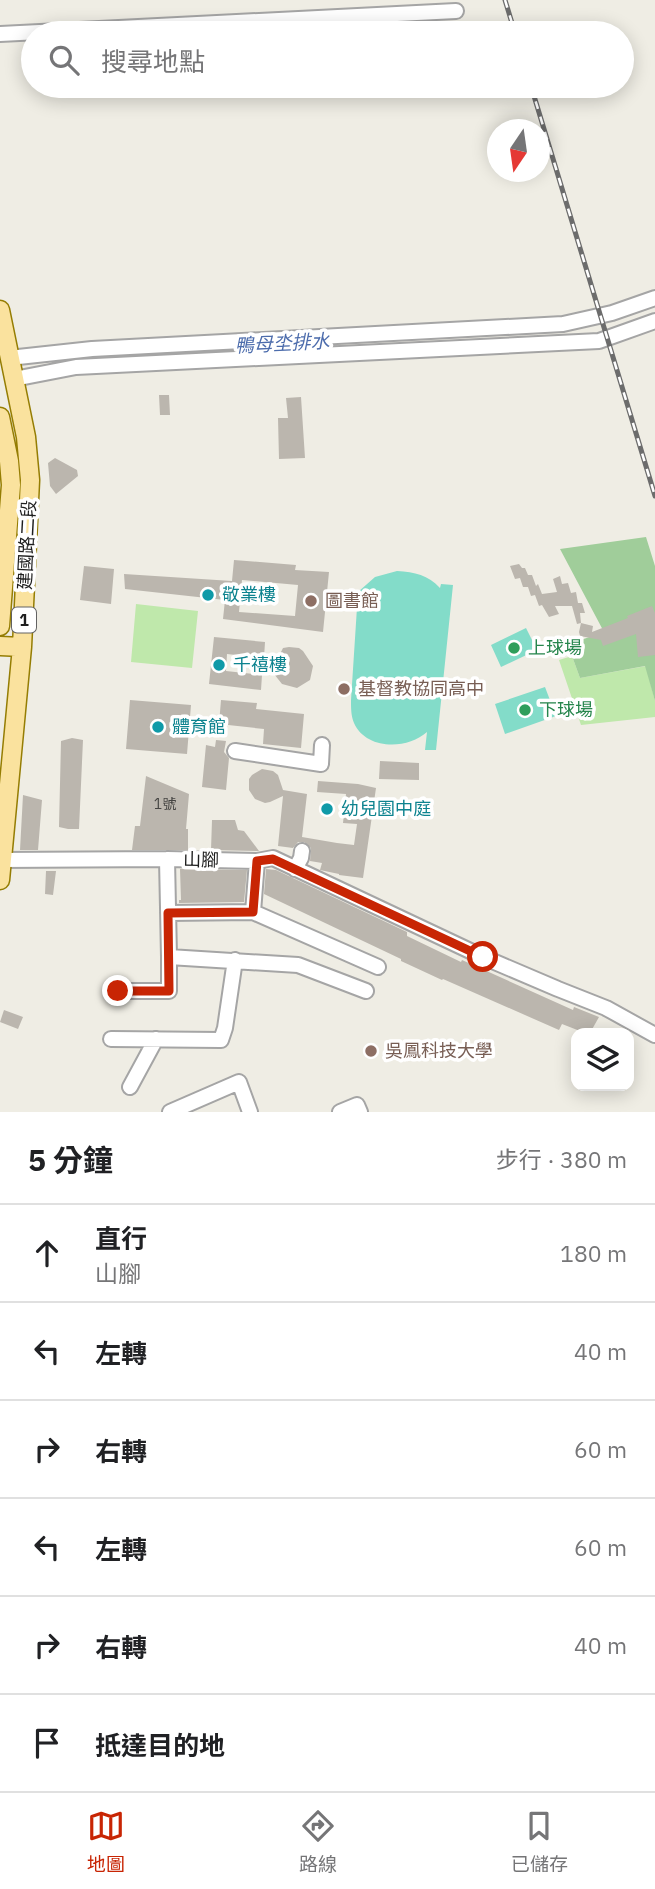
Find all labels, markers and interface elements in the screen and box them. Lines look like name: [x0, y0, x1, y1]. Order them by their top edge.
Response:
search box: [21, 21, 634, 98]
icon: search: [45, 41, 83, 79]
text: 搜尋地點: [101, 44, 205, 78]
north arrow: [487, 119, 550, 182]
water label: 鴨母坔排水: [234, 328, 331, 357]
street label: 建國路二段: [13, 499, 40, 591]
place label: 敬業樓: [222, 583, 276, 606]
marker: 敬業樓: [200, 587, 216, 603]
place label: 圖書館: [325, 589, 379, 612]
marker: 圖書館: [303, 593, 319, 609]
road number: 1: [12, 608, 36, 632]
place label: 上球場: [528, 636, 582, 659]
marker: 上球場: [506, 640, 522, 656]
place label: 千禧樓: [233, 653, 287, 676]
marker: 千禧樓: [211, 657, 227, 673]
place label: 基督教協同高中: [358, 677, 484, 700]
marker: 基督教協同高中: [336, 681, 352, 697]
place label: 下球場: [539, 698, 593, 721]
marker: 下球場: [517, 702, 533, 718]
place label: 體育館: [172, 715, 226, 738]
marker: 體育館: [150, 719, 166, 735]
house number: 1號: [154, 795, 176, 813]
place label: 幼兒園中庭: [341, 797, 431, 820]
marker: 幼兒園中庭: [319, 801, 335, 817]
street label: 山腳: [183, 848, 219, 871]
route start: [467, 941, 498, 972]
route end: [102, 975, 133, 1006]
map controls: [571, 1028, 634, 1091]
button: layers: [571, 1028, 634, 1091]
place label: 吳鳳科技大學: [385, 1039, 493, 1062]
marker: 吳鳳科技大學: [363, 1043, 379, 1059]
text: 5 分鐘: [28, 1140, 113, 1179]
text: 步行 · 380 m: [496, 1144, 627, 1174]
text: 直行: [95, 1221, 147, 1255]
icon: ahead: [28, 1234, 66, 1272]
text: 180 m: [560, 1238, 627, 1268]
text: 山腳: [95, 1258, 141, 1288]
icon: left: [28, 1332, 66, 1370]
text: 左轉: [95, 1336, 147, 1370]
text: 40 m: [574, 1336, 627, 1366]
icon: right: [28, 1430, 66, 1468]
text: 右轉: [95, 1434, 147, 1468]
text: 60 m: [574, 1434, 627, 1464]
icon: left: [28, 1528, 66, 1566]
text: 左轉: [95, 1532, 147, 1566]
text: 60 m: [574, 1532, 627, 1562]
icon: right: [28, 1626, 66, 1664]
text: 右轉: [95, 1630, 147, 1664]
text: 40 m: [574, 1630, 627, 1660]
icon: arrive: [28, 1724, 66, 1762]
text: 抵達目的地: [95, 1728, 225, 1762]
tab: 地圖: [87, 1807, 125, 1876]
tab: 路線: [299, 1807, 337, 1876]
tab: 已儲存: [511, 1807, 568, 1876]

